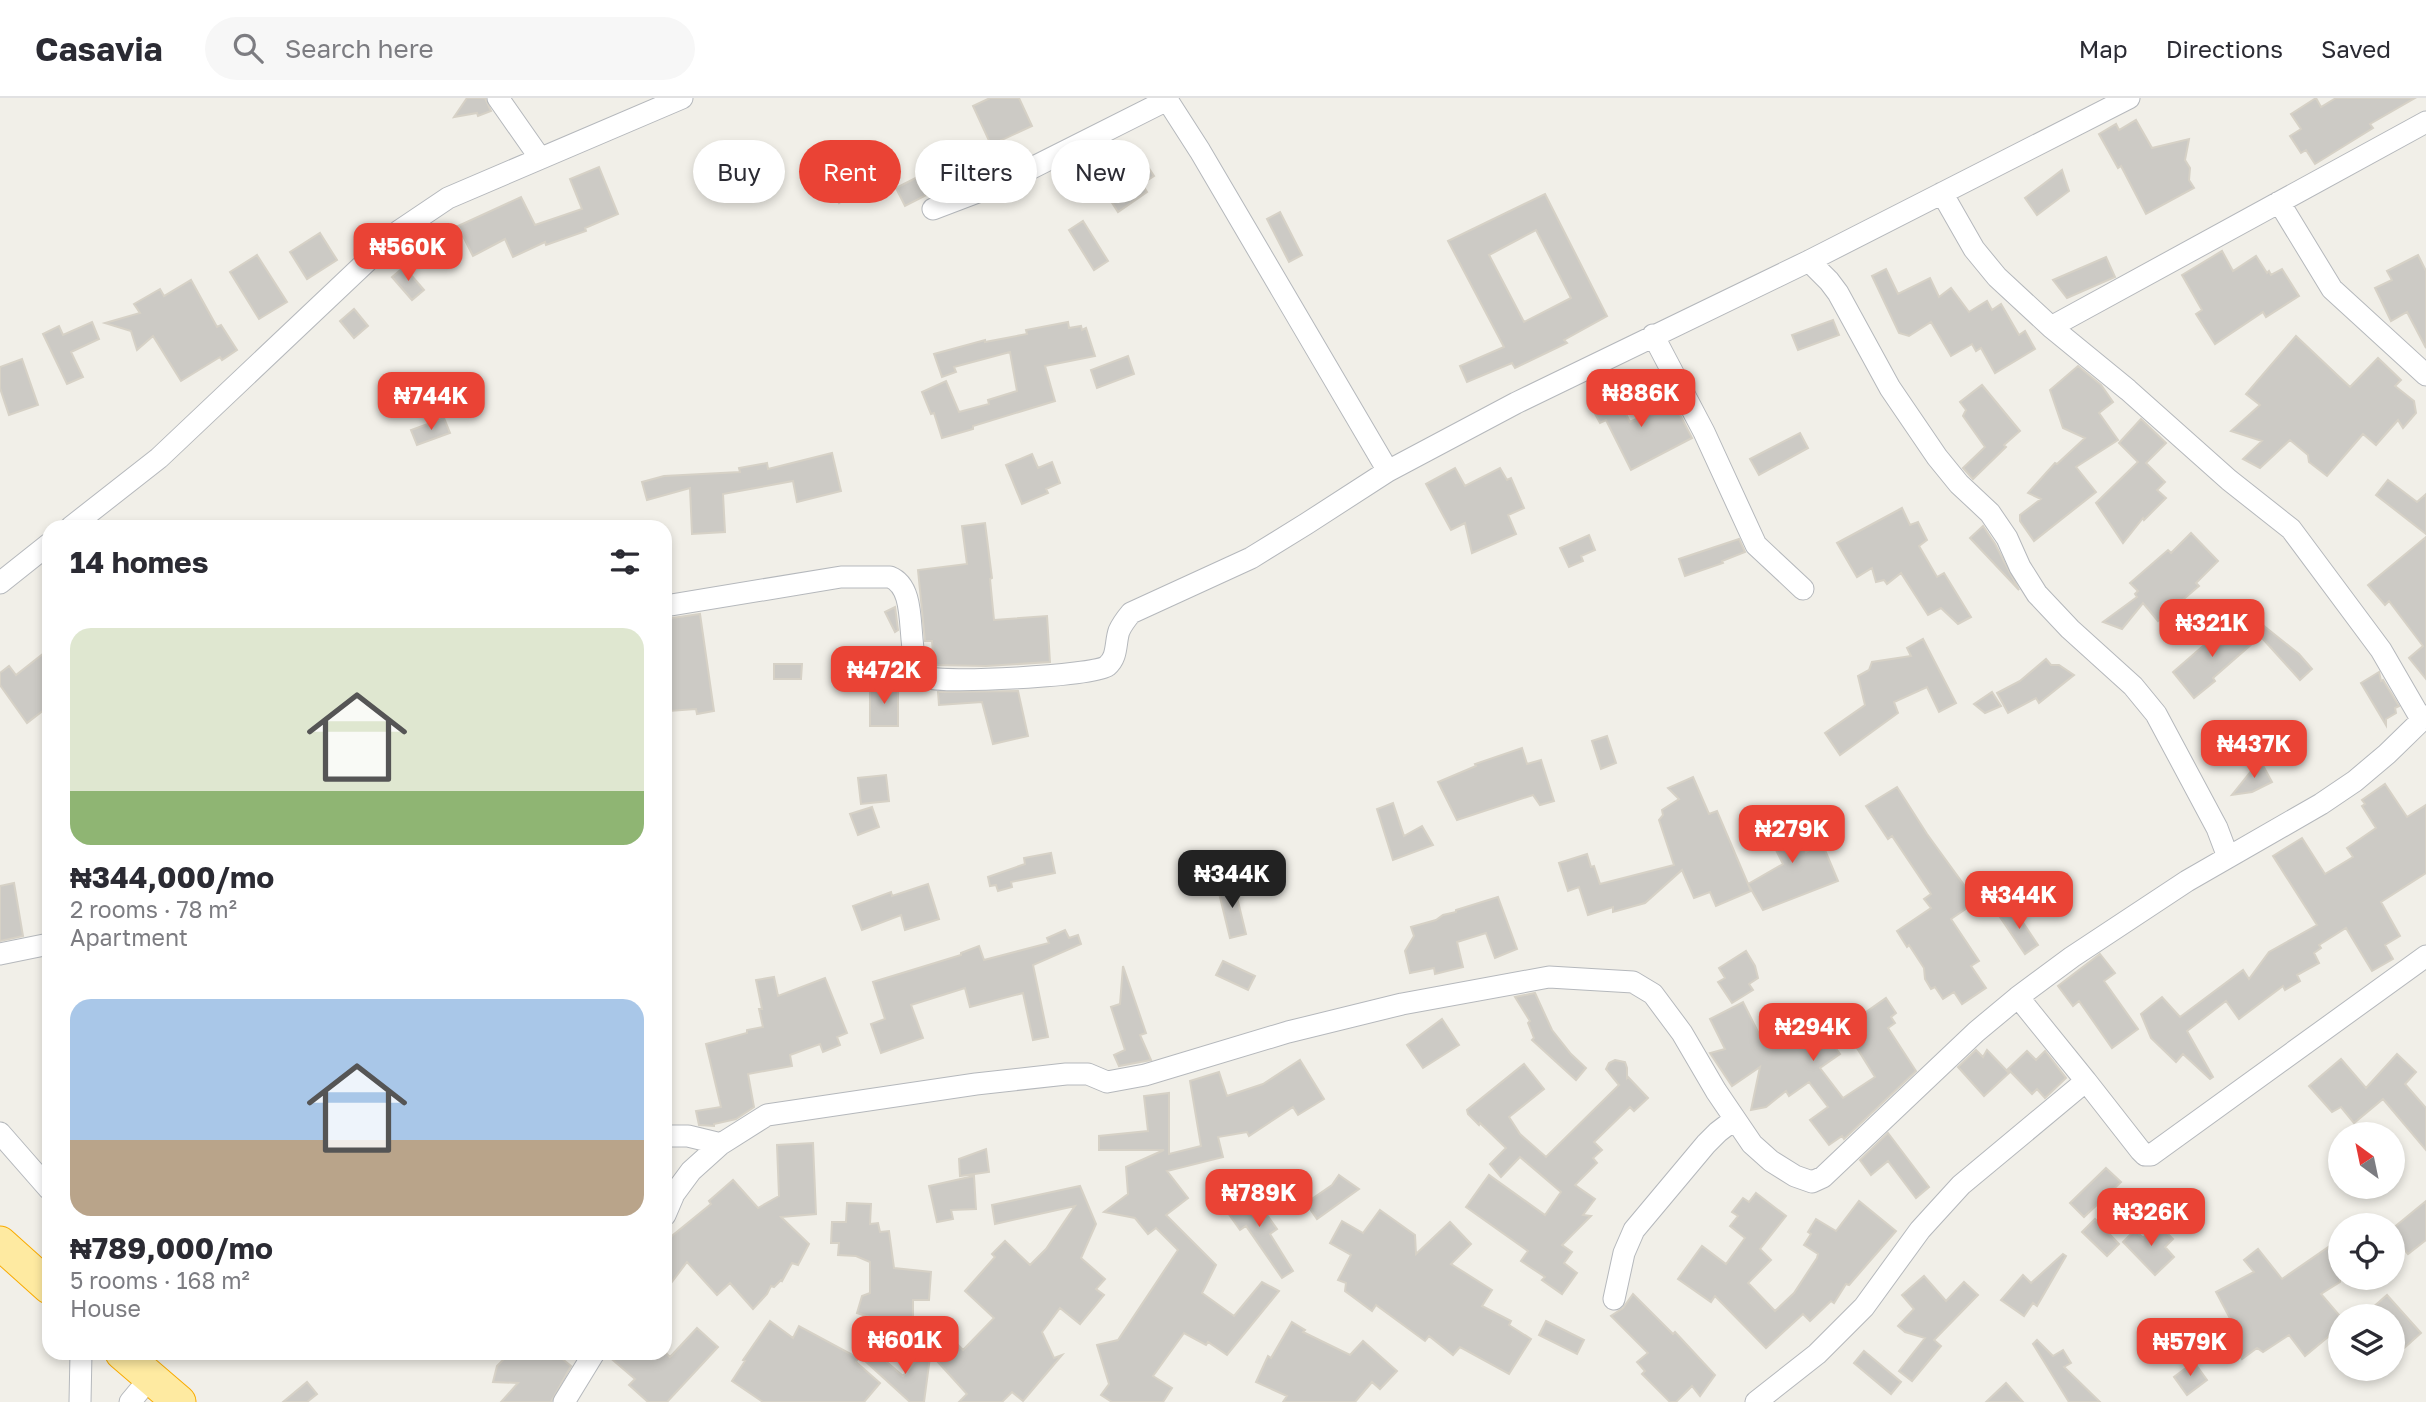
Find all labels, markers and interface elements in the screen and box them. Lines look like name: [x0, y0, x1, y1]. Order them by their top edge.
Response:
search box: [205, 17, 695, 80]
text: Casavia: [35, 29, 163, 68]
icon: search: [229, 29, 267, 67]
text: Search here: [285, 33, 434, 64]
text: Map: [2079, 34, 2128, 63]
text: Directions: [2166, 34, 2283, 63]
text: Saved: [2321, 34, 2391, 63]
chip: Buy: [693, 140, 785, 203]
chip: Rent: [799, 140, 901, 203]
chip: Filters: [915, 140, 1037, 203]
chip: New: [1051, 140, 1150, 203]
pin: ₦560K: [359, 223, 457, 283]
text: ₦560K: [370, 232, 446, 260]
pin: ₦886K: [1592, 370, 1690, 429]
pin: ₦744K: [382, 372, 480, 432]
text: ₦886K: [1602, 378, 1680, 406]
text: ₦744K: [394, 381, 468, 409]
icon: filters: [606, 543, 644, 581]
text: 14 homes: [70, 544, 209, 580]
pin: ₦321K: [2163, 600, 2261, 659]
text: ₦321K: [2175, 608, 2249, 636]
pin: ₦472K: [835, 646, 933, 706]
text: ₦472K: [847, 655, 921, 683]
icon: home: [294, 674, 420, 800]
pin: ₦437K: [2205, 720, 2303, 780]
text: ₦437K: [2217, 729, 2291, 757]
pin: ₦279K: [1743, 806, 1841, 865]
text: ₦279K: [1755, 814, 1829, 842]
pin: ₦344K: [1183, 850, 1281, 910]
text: ₦344,000/mo: [70, 859, 274, 895]
text: ₦344K: [1194, 859, 1270, 887]
pin: ₦344K: [1970, 872, 2068, 931]
text: ₦344K: [1981, 880, 2057, 908]
text: 2 rooms · 78 m²: [70, 895, 237, 923]
text: Apartment: [70, 923, 188, 951]
pin: ₦294K: [1764, 1004, 1862, 1063]
text: ₦294K: [1775, 1012, 1851, 1040]
icon: home: [294, 1045, 420, 1171]
north arrow: [2328, 1122, 2404, 1199]
map controls: [2328, 1122, 2405, 1381]
pin: ₦789K: [1210, 1170, 1308, 1229]
text: ₦789K: [1221, 1178, 1297, 1206]
pin: ₦326K: [2102, 1188, 2200, 1248]
text: ₦326K: [2113, 1197, 2189, 1225]
button: locate: [2328, 1213, 2405, 1290]
text: ₦789,000/mo: [70, 1230, 273, 1266]
text: 5 rooms · 168 m²: [70, 1266, 250, 1294]
text: House: [70, 1294, 141, 1322]
button: layers: [2328, 1304, 2405, 1381]
pin: ₦601K: [856, 1316, 954, 1376]
pin: ₦579K: [2141, 1318, 2239, 1378]
text: ₦601K: [868, 1325, 942, 1353]
text: ₦579K: [2153, 1327, 2227, 1355]

